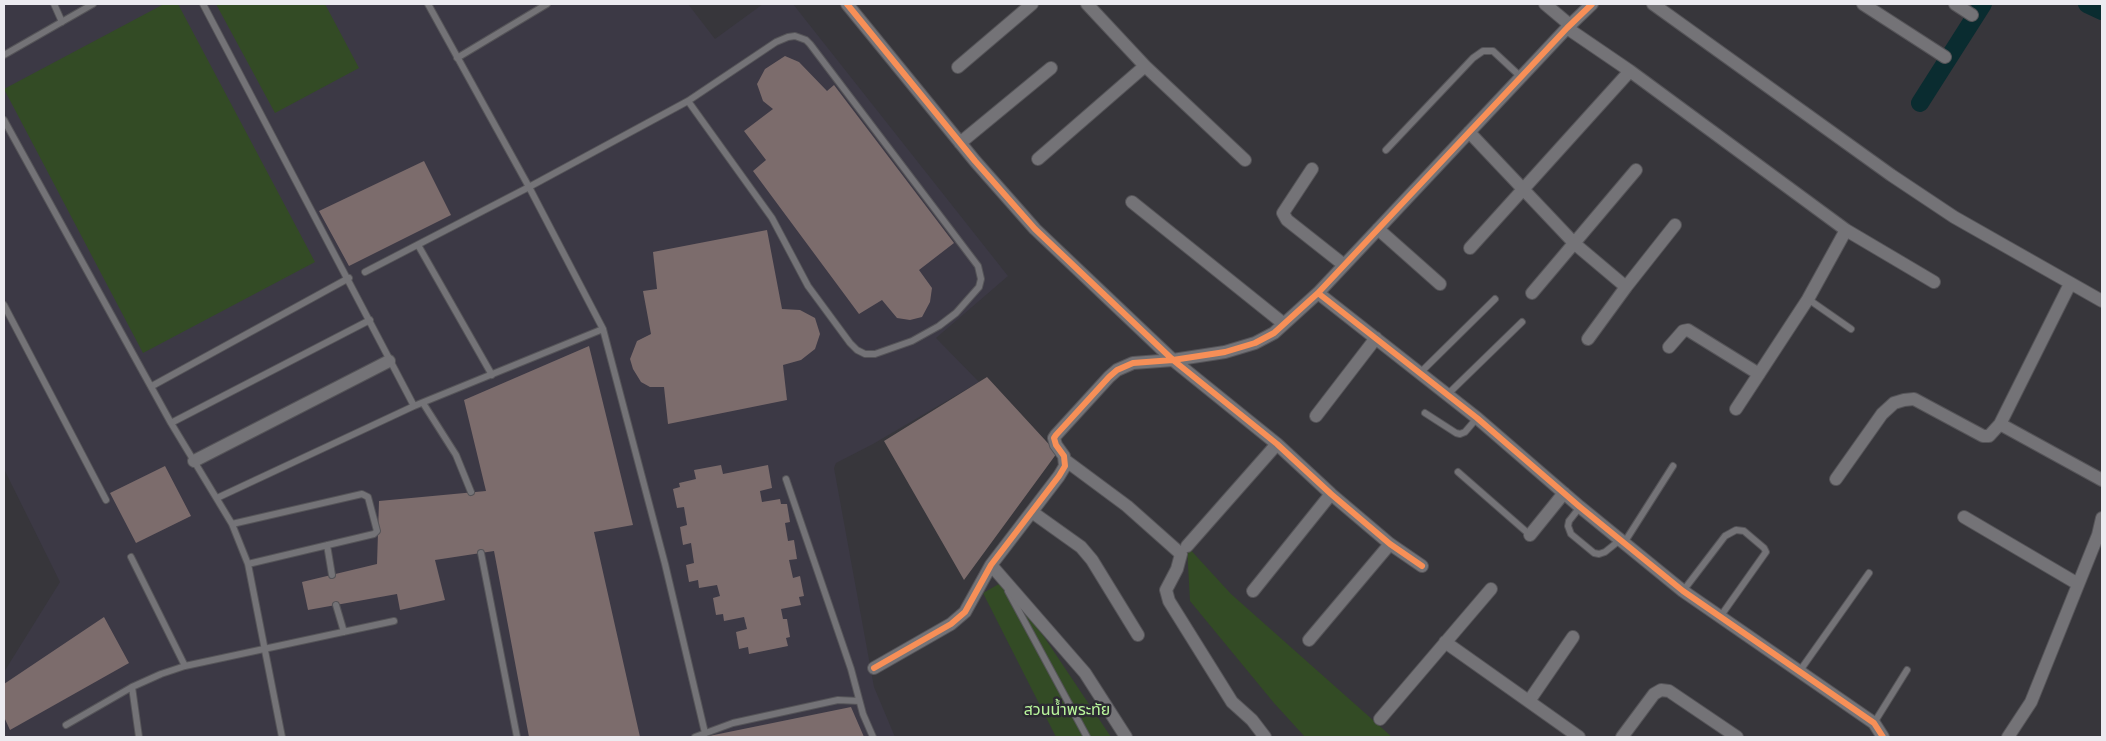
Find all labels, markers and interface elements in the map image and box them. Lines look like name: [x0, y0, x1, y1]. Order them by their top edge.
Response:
park label: สวนน้ำพระทัย: [1024, 701, 1110, 721]

